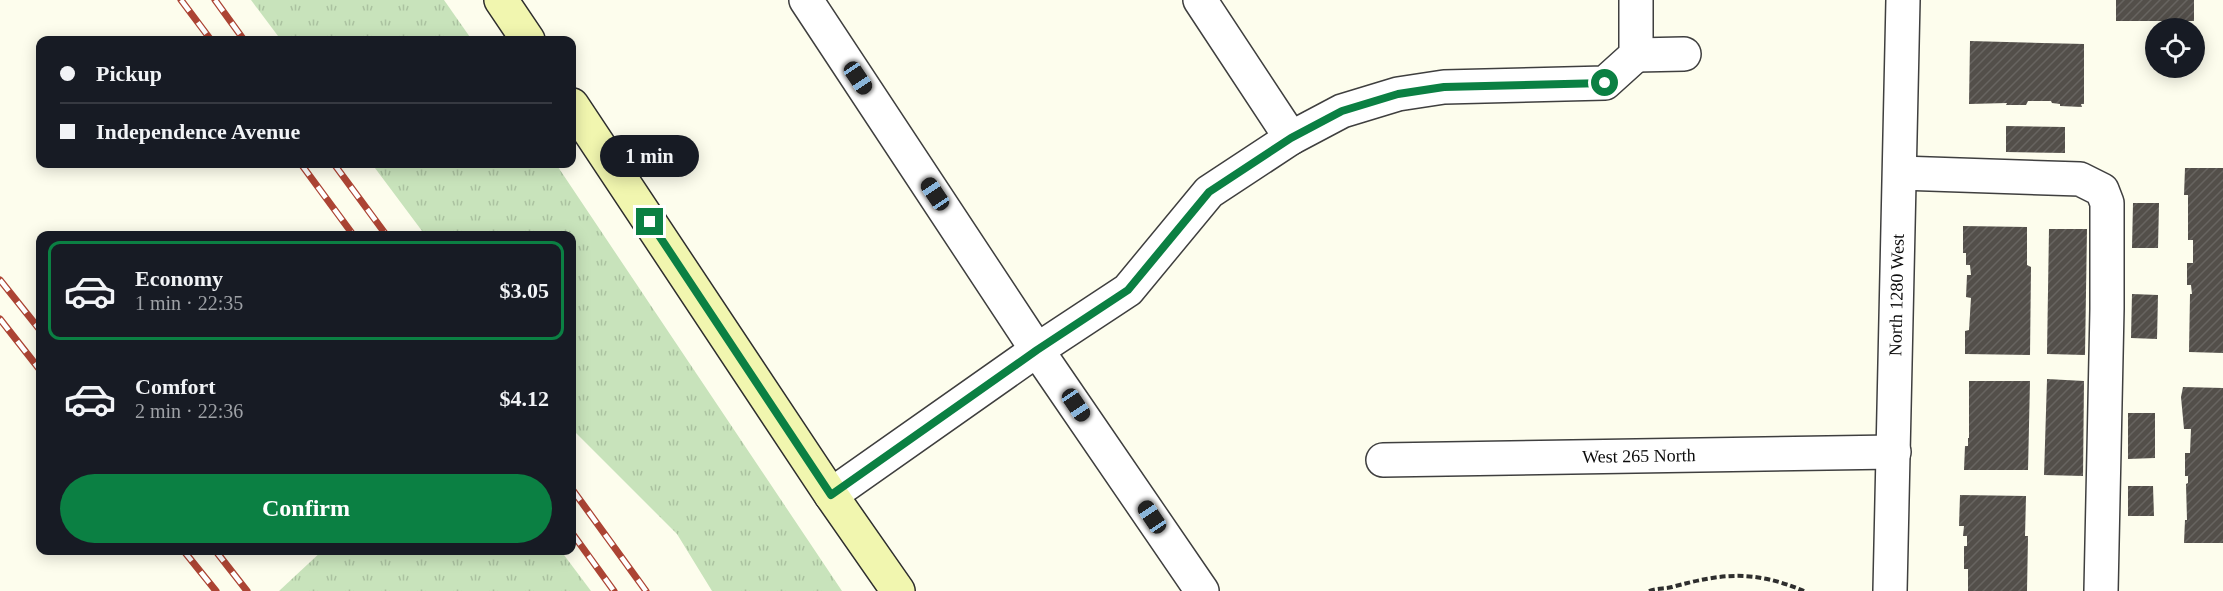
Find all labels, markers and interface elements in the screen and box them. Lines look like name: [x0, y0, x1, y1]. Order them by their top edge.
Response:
map controls: [2145, 18, 2205, 78]
button: locate: [2145, 18, 2205, 78]
car: [840, 58, 876, 98]
text: Pickup: [96, 61, 162, 86]
route start: [1591, 69, 1618, 96]
text: Independence Avenue: [96, 119, 300, 144]
callout: 1 min: [600, 135, 700, 177]
text: 1 min: [625, 145, 674, 167]
car: [917, 174, 953, 214]
route end: [636, 208, 663, 235]
street label: North 1280 West: [1885, 234, 1908, 356]
icon: car: [63, 264, 117, 318]
text: Economy: [135, 266, 223, 291]
text: $3.05: [500, 278, 549, 303]
text: 1 min · 22:35: [135, 292, 243, 314]
icon: car: [63, 372, 117, 426]
text: Comfort: [135, 374, 216, 399]
car: [1058, 385, 1094, 425]
text: $4.12: [500, 386, 549, 411]
text: 2 min · 22:36: [135, 400, 243, 422]
street label: West 265 North: [1582, 445, 1696, 467]
button: Confirm: [60, 474, 552, 543]
car: [1134, 497, 1170, 537]

